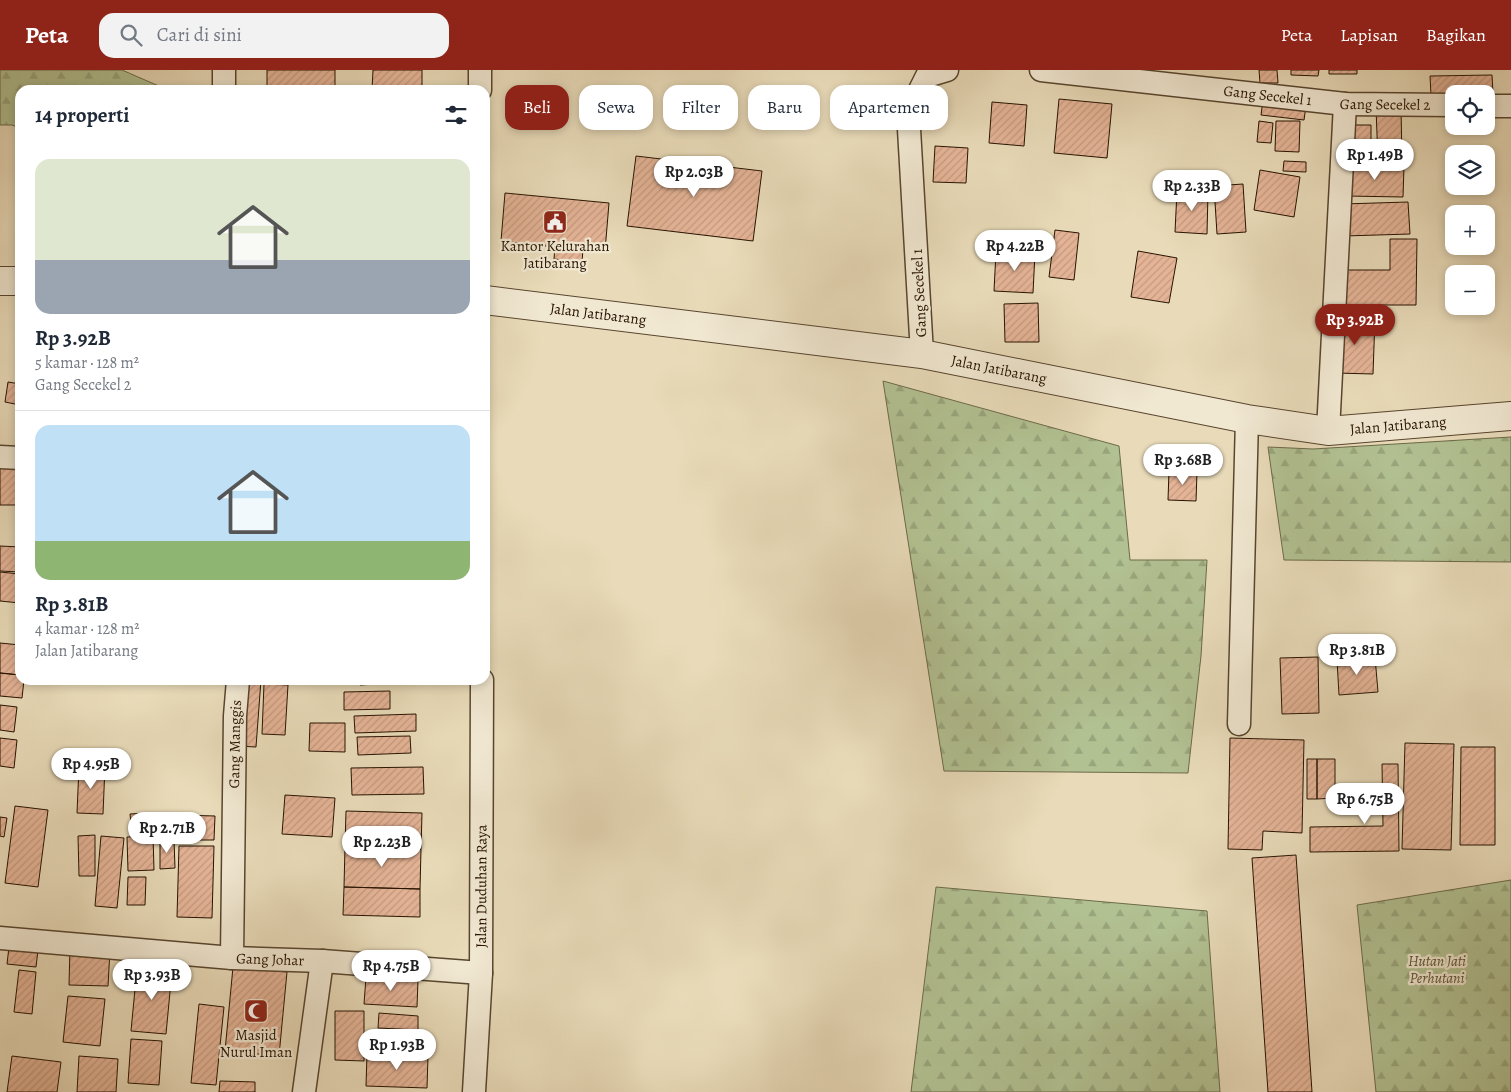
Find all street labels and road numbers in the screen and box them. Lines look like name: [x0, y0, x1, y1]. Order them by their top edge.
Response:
street label: Gang Secekel 1: [1222, 80, 1313, 110]
street label: Gang Secekel 2: [1339, 93, 1430, 115]
street label: Gang Secekel 1: [907, 248, 931, 338]
street label: Jalan Jatibarang: [549, 298, 648, 330]
street label: Jalan Jatibarang: [950, 350, 1049, 389]
street label: Jalan Jatibarang: [1349, 411, 1448, 439]
street label: Gang Manggis: [224, 699, 246, 788]
street label: Jalan Duduhan Raya: [471, 824, 492, 948]
street label: Gang Johar: [236, 948, 305, 970]

